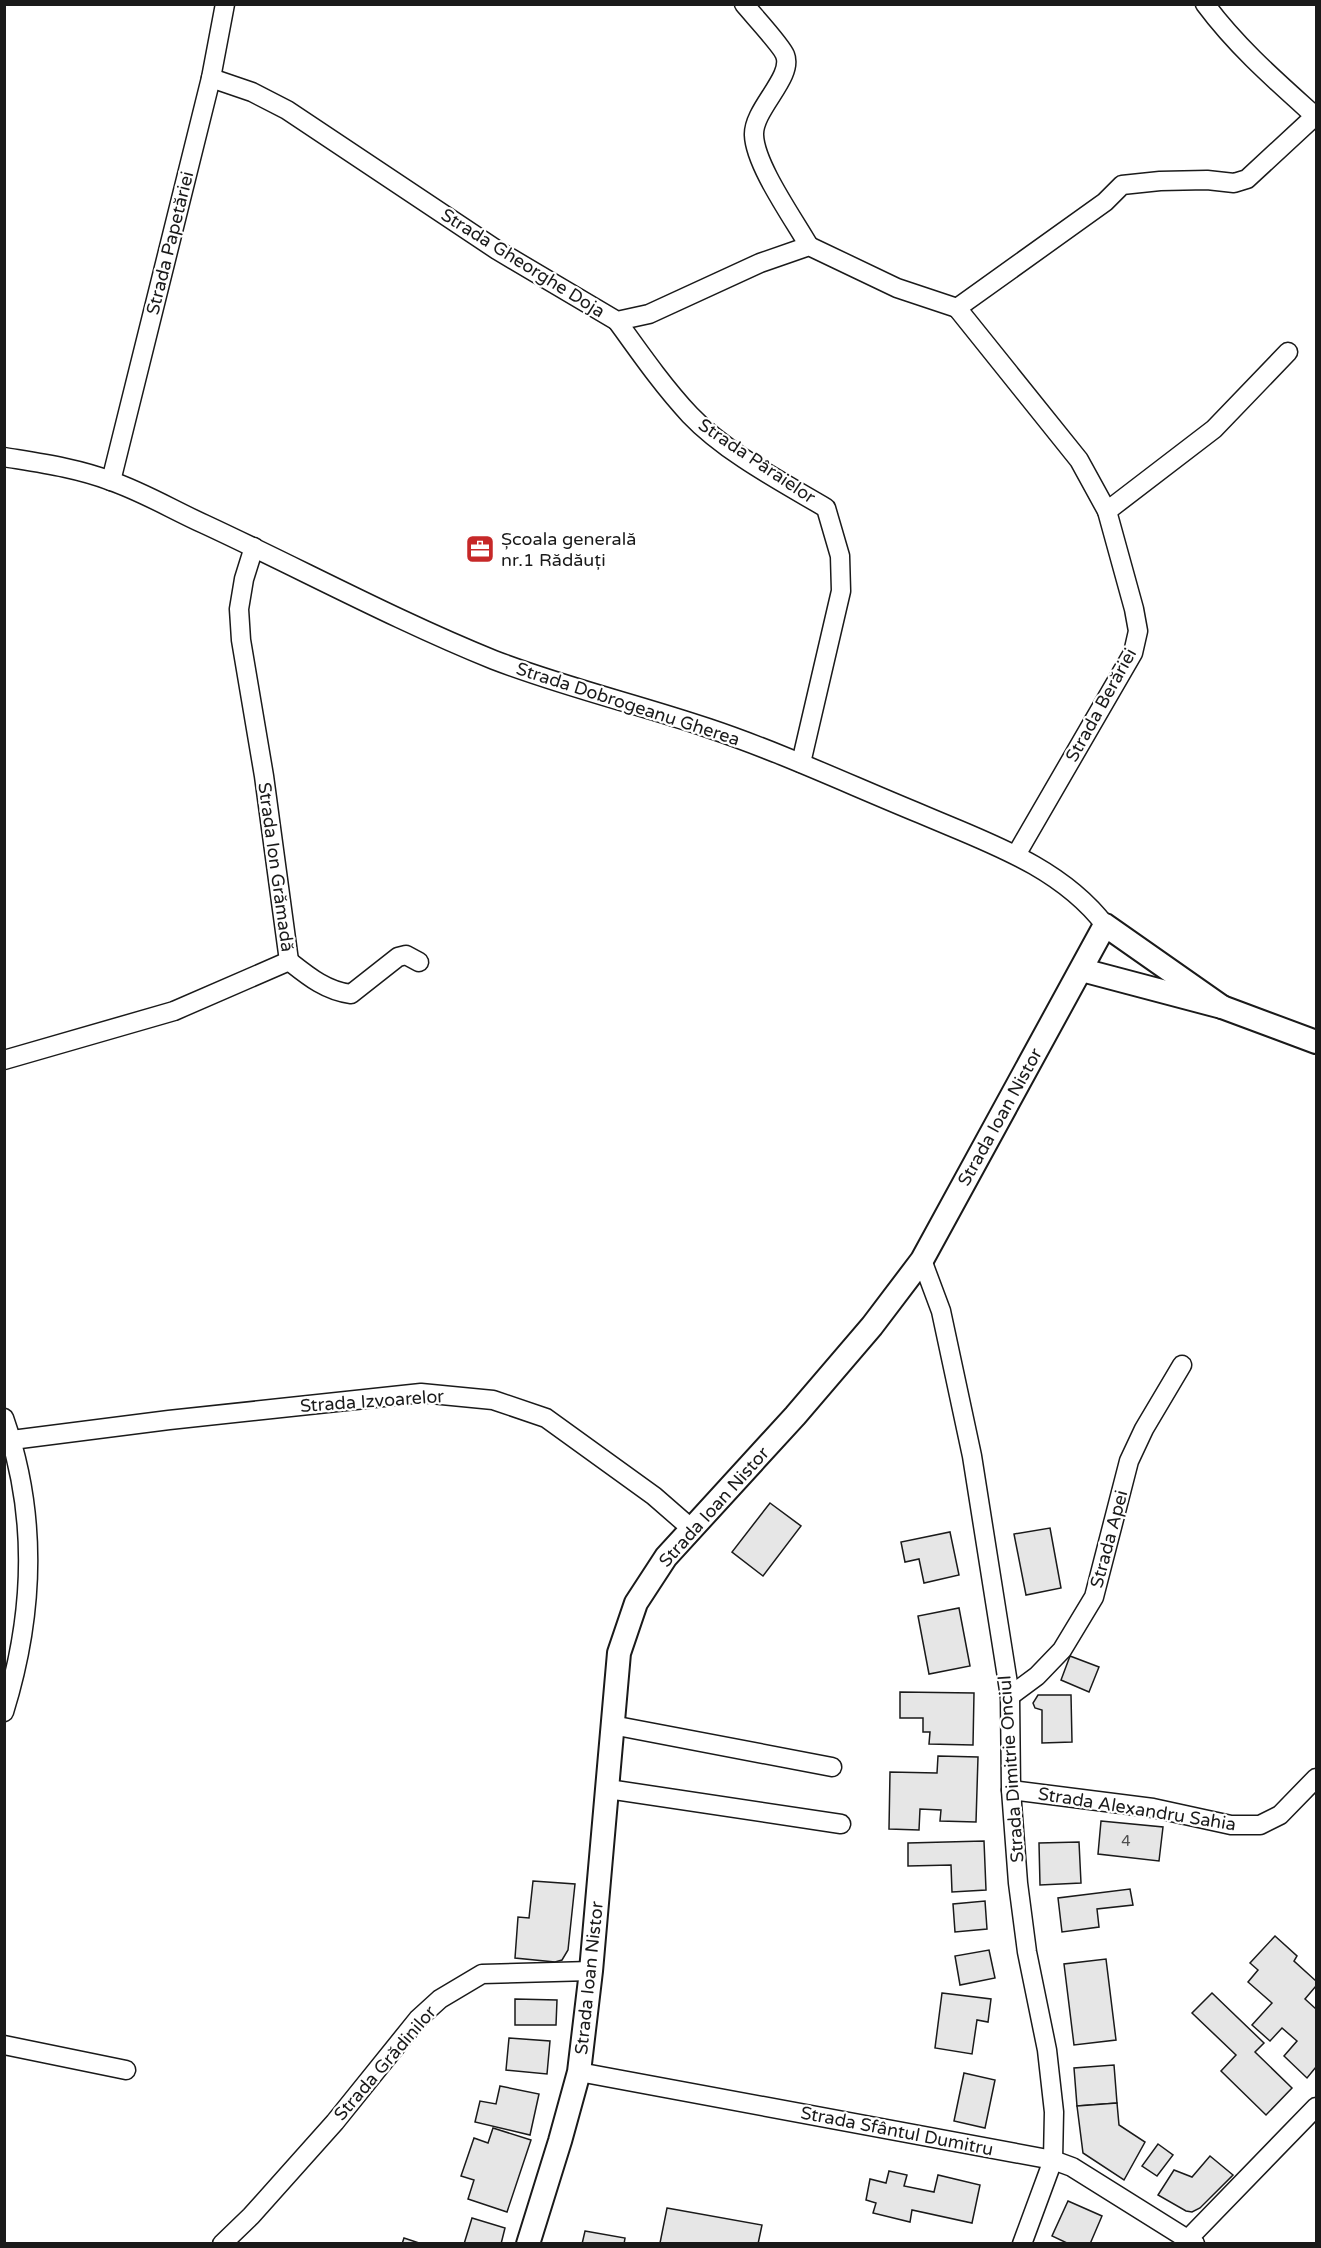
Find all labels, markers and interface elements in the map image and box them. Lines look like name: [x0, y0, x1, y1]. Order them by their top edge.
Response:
street label: Strada Papetăriei: [142, 169, 198, 317]
street label: Strada Gheorghe Doja: [437, 204, 609, 322]
street label: Strada Pâraielor: [694, 414, 820, 508]
place label: Școala generală nr.1 Rădăuți: [501, 528, 636, 571]
office icon: Școala generală nr.1 Rădăuți: [464, 533, 496, 565]
street label: Strada Berăriei: [1061, 644, 1141, 766]
street label: Strada Dobrogeanu Gherea: [513, 657, 743, 751]
street label: Strada Ion Grămadă: [253, 781, 299, 953]
street label: Strada Ioan Nistor: [953, 1044, 1047, 1190]
street label: Strada Izvoarelor: [299, 1385, 445, 1417]
street label: Strada Ioan Nistor: [654, 1442, 774, 1572]
street label: Strada Apei: [1085, 1488, 1133, 1590]
street label: Strada Dimitrie Onciul: [993, 1675, 1029, 1863]
street label: Strada Alexandru Sahia: [1036, 1782, 1238, 1836]
house number: 4: [1121, 1832, 1131, 1850]
street label: Strada Ioan Nistor: [570, 1900, 608, 2056]
street label: Strada Grădinilor: [329, 2001, 441, 2125]
street label: Strada Sfântul Dumitru: [799, 2102, 995, 2160]

